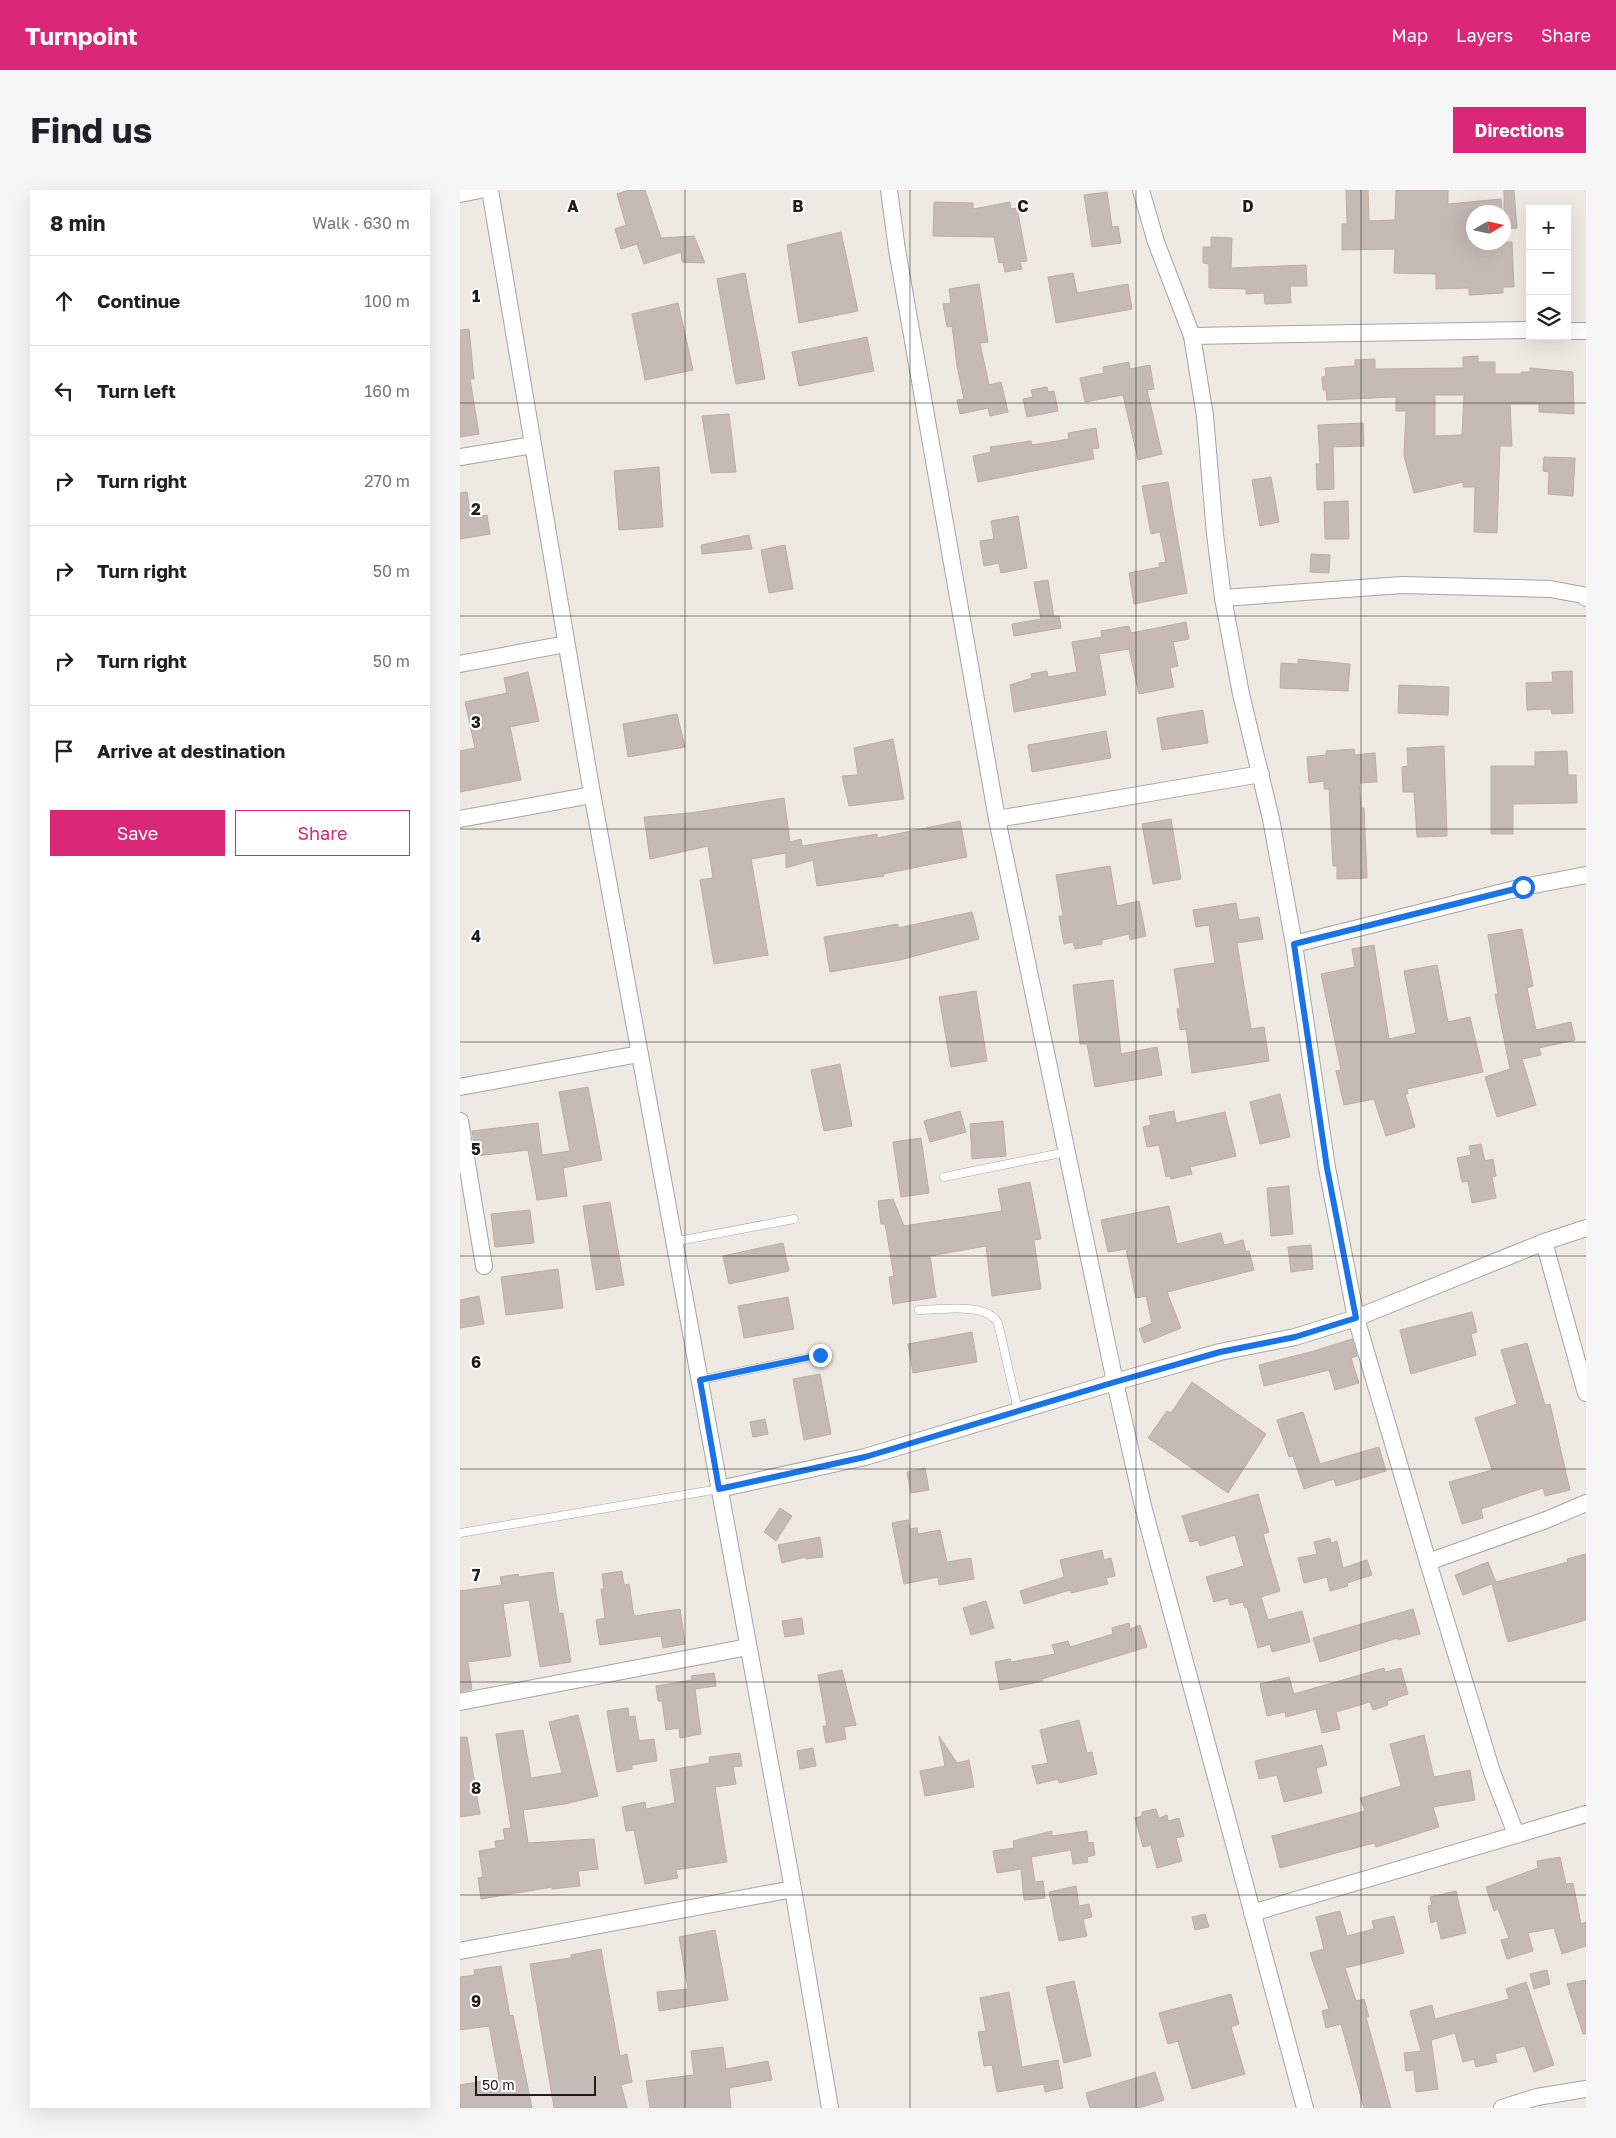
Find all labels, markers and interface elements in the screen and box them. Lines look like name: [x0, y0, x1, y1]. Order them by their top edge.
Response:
text: Turnpoint: [25, 21, 138, 50]
text: Map: [1391, 24, 1428, 46]
text: Layers: [1456, 24, 1513, 46]
text: Share: [1541, 24, 1591, 46]
button: Directions: [1453, 107, 1586, 153]
text: Find us: [30, 109, 152, 151]
text: A: [567, 196, 579, 216]
text: B: [792, 196, 804, 216]
text: C: [1017, 196, 1029, 216]
text: D: [1242, 196, 1254, 216]
north arrow: [1466, 205, 1511, 250]
map controls: [1526, 205, 1571, 340]
button: +: [1526, 205, 1571, 250]
text: 8 min: [50, 210, 106, 236]
text: Walk · 630 m: [312, 213, 410, 233]
button: −: [1526, 250, 1571, 295]
text: 1: [472, 286, 480, 306]
icon: ahead: [50, 287, 78, 315]
text: Continue: [97, 289, 180, 312]
text: 100 m: [364, 291, 410, 311]
button: layers: [1526, 295, 1571, 340]
icon: left: [50, 377, 78, 405]
text: Turn left: [97, 379, 176, 402]
text: 160 m: [364, 381, 410, 401]
icon: right: [50, 467, 78, 495]
text: Turn right: [97, 469, 187, 492]
text: 270 m: [364, 471, 410, 491]
text: 2: [471, 499, 481, 519]
icon: right: [50, 557, 78, 585]
text: Turn right: [97, 559, 187, 582]
text: 50 m: [373, 561, 410, 581]
icon: right: [50, 647, 78, 675]
text: Turn right: [97, 649, 187, 672]
text: 50 m: [373, 651, 410, 671]
text: 3: [471, 712, 481, 732]
icon: arrive: [50, 737, 78, 765]
text: Arrive at destination: [97, 739, 285, 762]
button: Save: [50, 810, 225, 856]
button: Share: [235, 810, 410, 856]
route start: [1512, 876, 1535, 899]
text: 4: [471, 926, 481, 946]
text: 5: [471, 1139, 481, 1159]
route end: [809, 1344, 832, 1367]
text: 6: [471, 1352, 481, 1372]
text: 7: [472, 1565, 481, 1585]
text: 8: [471, 1778, 481, 1798]
text: 9: [471, 1991, 481, 2011]
scale bar: [475, 2073, 596, 2096]
text: 50 m: [482, 2076, 515, 2093]

